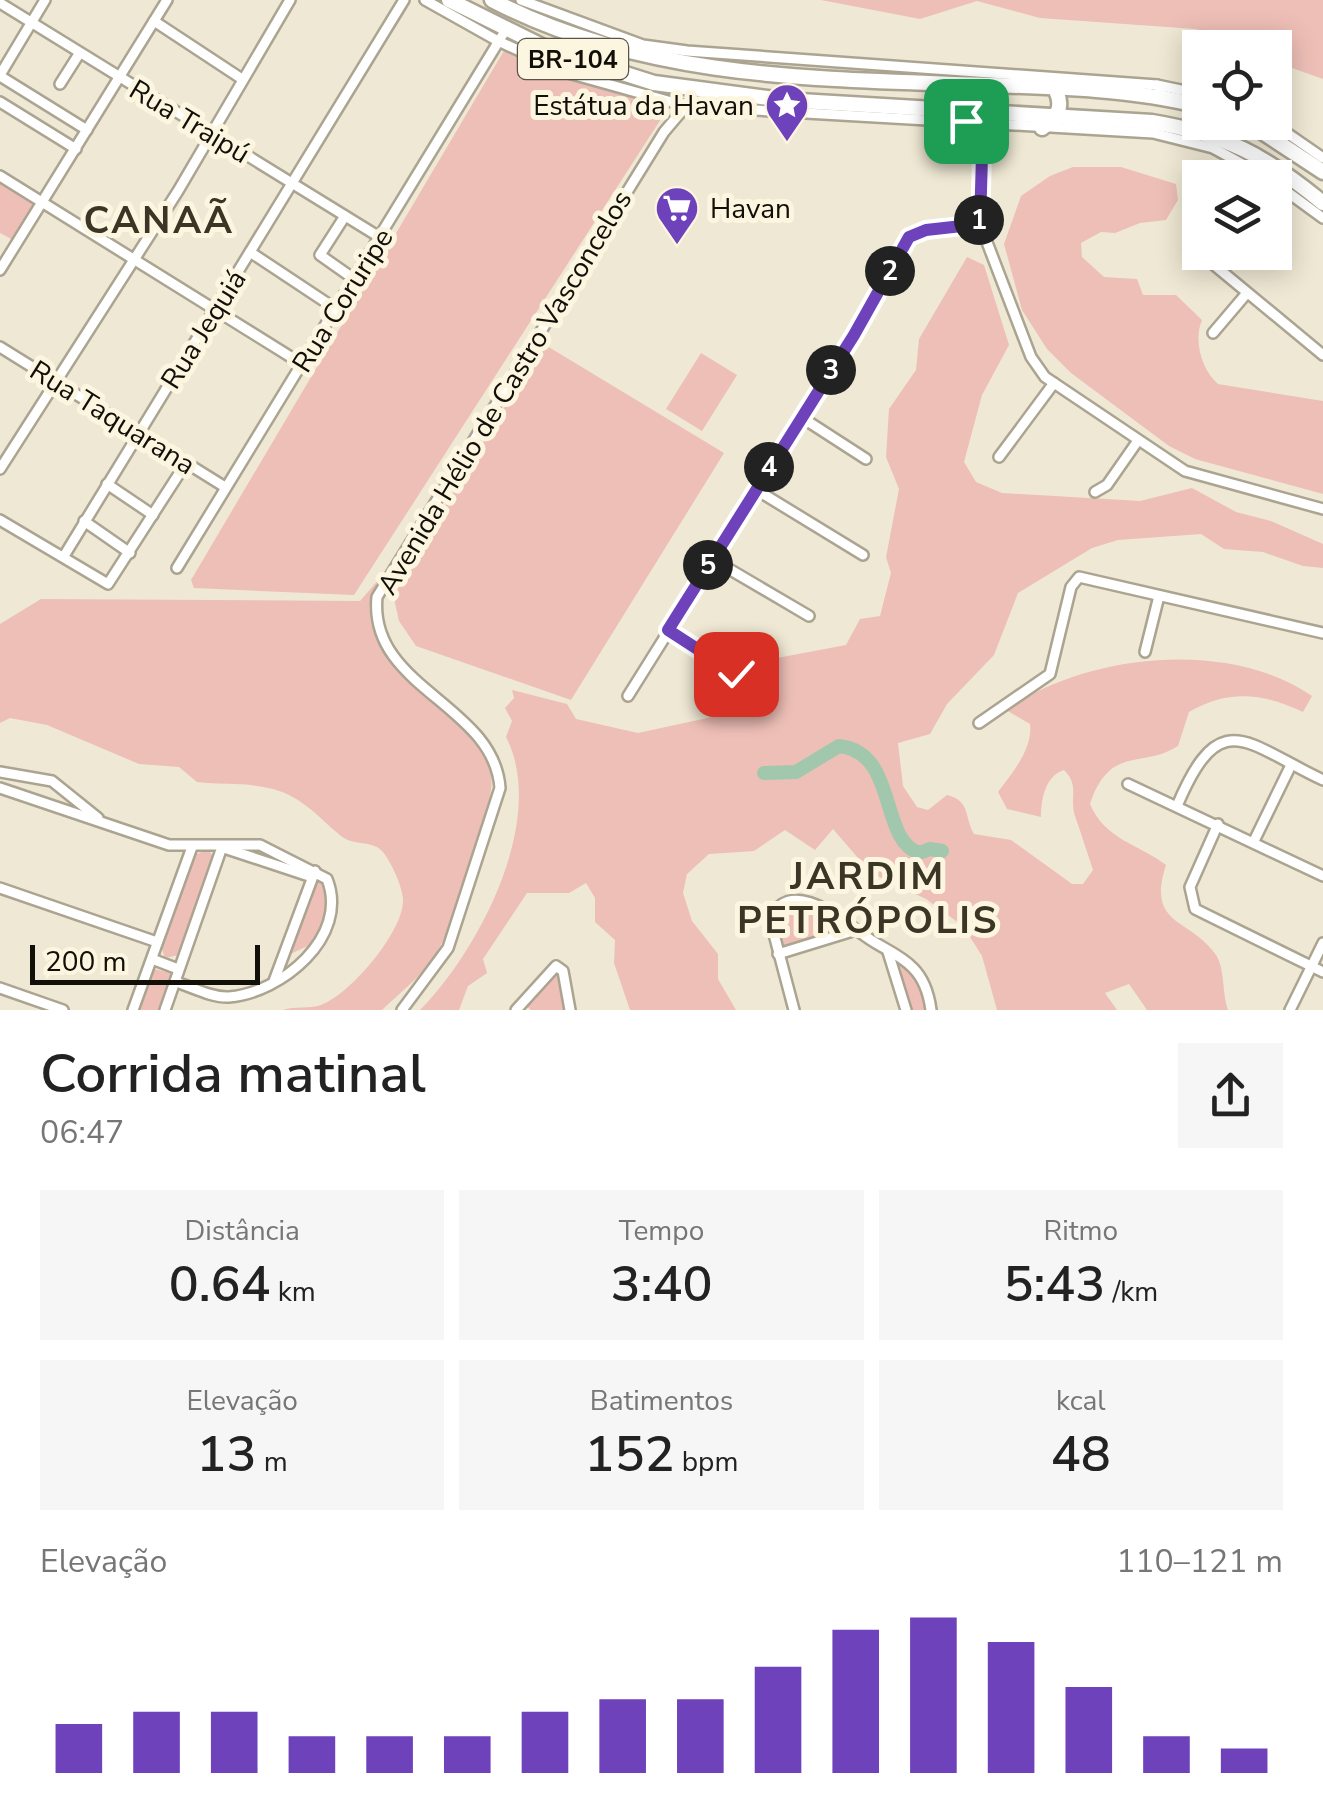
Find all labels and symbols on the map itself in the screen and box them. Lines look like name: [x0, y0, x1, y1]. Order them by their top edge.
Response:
road number: BR-104: [518, 39, 628, 79]
street label: Rua Traipú: [122, 71, 257, 173]
pin: [924, 79, 1009, 164]
place icon: Estátua da Havan: [764, 82, 810, 143]
place label: Estátua da Havan: [533, 87, 754, 125]
street label: Avenida Hélio de Castro Vasconcelos: [369, 183, 641, 602]
supermarket icon: Havan: [654, 185, 700, 246]
place label: Havan: [710, 190, 791, 228]
district label: CANAÃ: [84, 195, 234, 246]
pin: 1: [954, 195, 1004, 245]
street label: Rua Coruripe: [283, 221, 402, 380]
pin: 2: [865, 246, 915, 296]
street label: Rua Jequiá: [152, 263, 255, 396]
pin: 3: [806, 345, 856, 395]
street label: Rua Taquarana: [23, 352, 202, 484]
pin: 4: [744, 442, 794, 492]
pin: 5: [683, 540, 733, 590]
pin: [694, 632, 779, 717]
district label: JARDIM PETRÓPOLIS: [737, 851, 999, 946]
scale bar: [30, 940, 260, 984]

